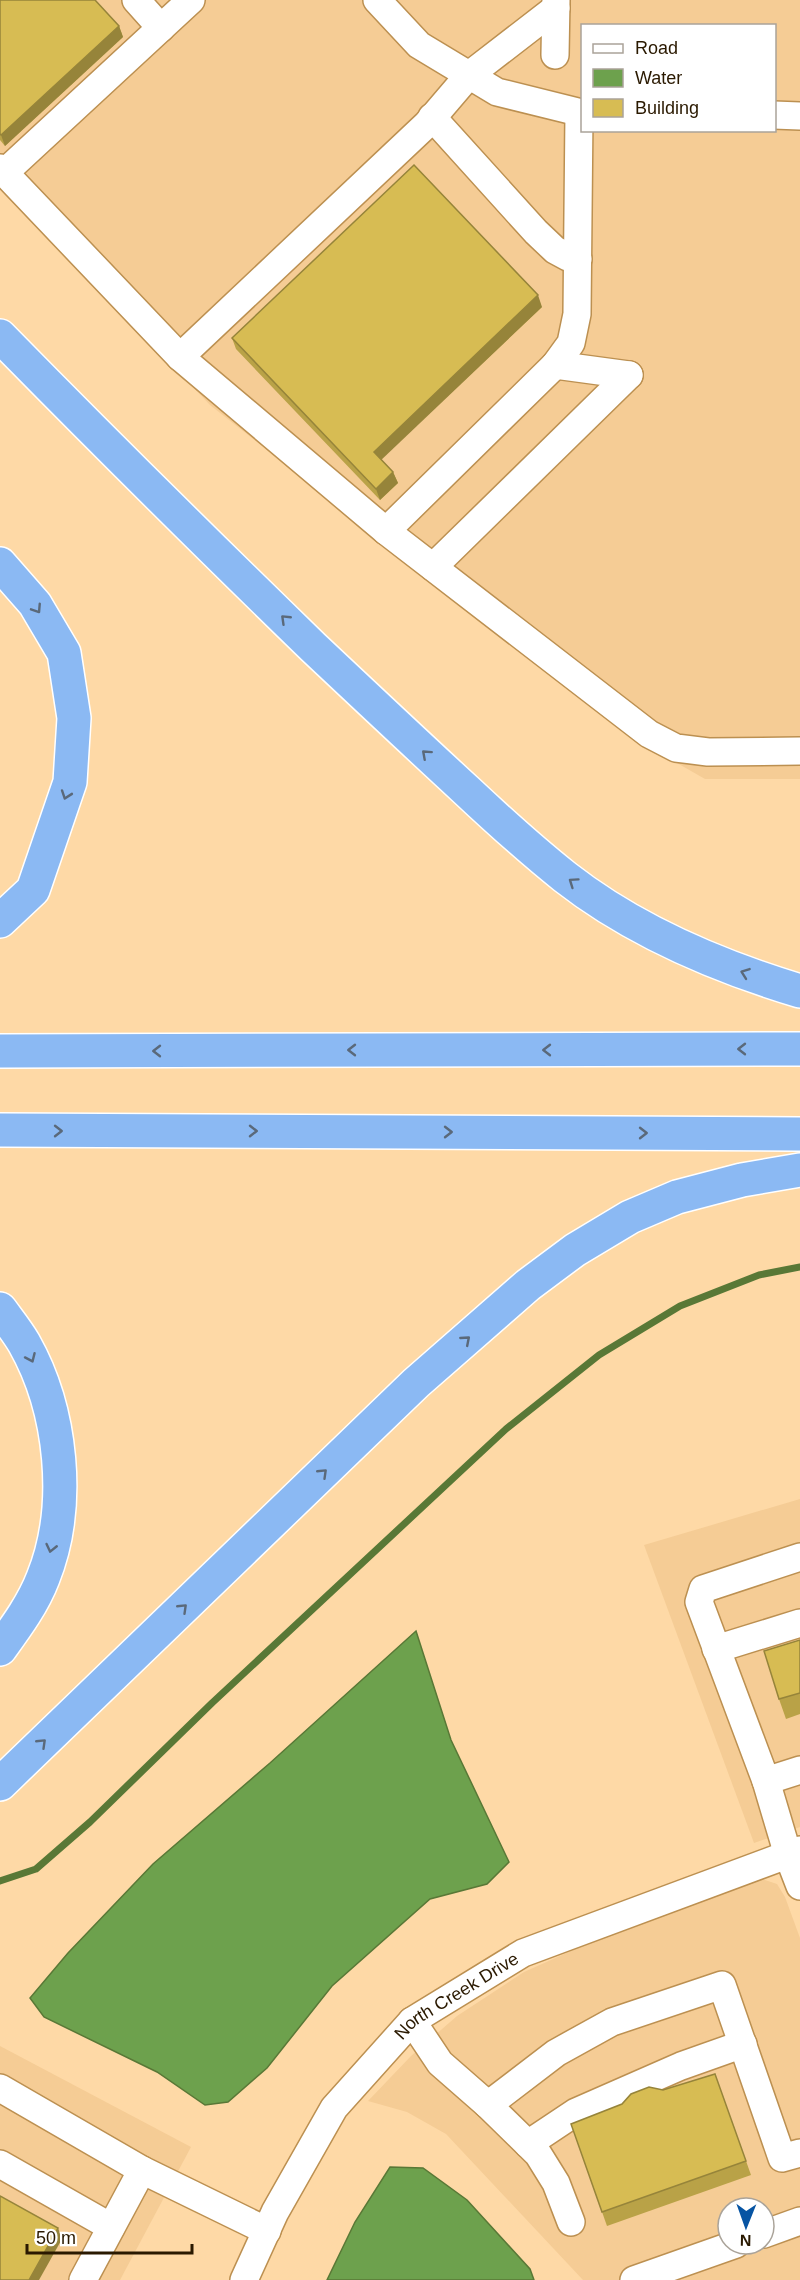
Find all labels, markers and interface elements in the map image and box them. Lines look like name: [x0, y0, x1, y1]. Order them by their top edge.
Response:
legend: [581, 24, 776, 132]
text: Road: [635, 38, 678, 58]
text: Water: [635, 68, 682, 88]
text: Building: [635, 98, 699, 118]
one-way arrow: [30, 602, 41, 613]
one-way arrow: [281, 615, 291, 626]
one-way arrow: [422, 750, 433, 761]
one-way arrow: [61, 789, 74, 800]
one-way arrow: [568, 878, 579, 889]
one-way arrow: [740, 967, 750, 980]
one-way arrow: [737, 1043, 746, 1055]
one-way arrow: [347, 1044, 356, 1056]
one-way arrow: [542, 1044, 551, 1056]
one-way arrow: [152, 1045, 161, 1057]
one-way arrow: [54, 1125, 63, 1137]
one-way arrow: [249, 1125, 258, 1137]
one-way arrow: [444, 1126, 453, 1138]
one-way arrow: [639, 1127, 648, 1139]
one-way arrow: [459, 1336, 470, 1347]
one-way arrow: [24, 1352, 36, 1363]
one-way arrow: [315, 1469, 326, 1480]
one-way arrow: [45, 1543, 58, 1553]
one-way arrow: [176, 1604, 186, 1615]
one-way arrow: [35, 1740, 46, 1751]
street label: North Creek Drive: [390, 1948, 522, 2043]
north arrow: [716, 2196, 776, 2256]
scale bar: [27, 2217, 192, 2255]
text: 50 m: [36, 2228, 76, 2248]
text: N: [740, 2232, 752, 2249]

